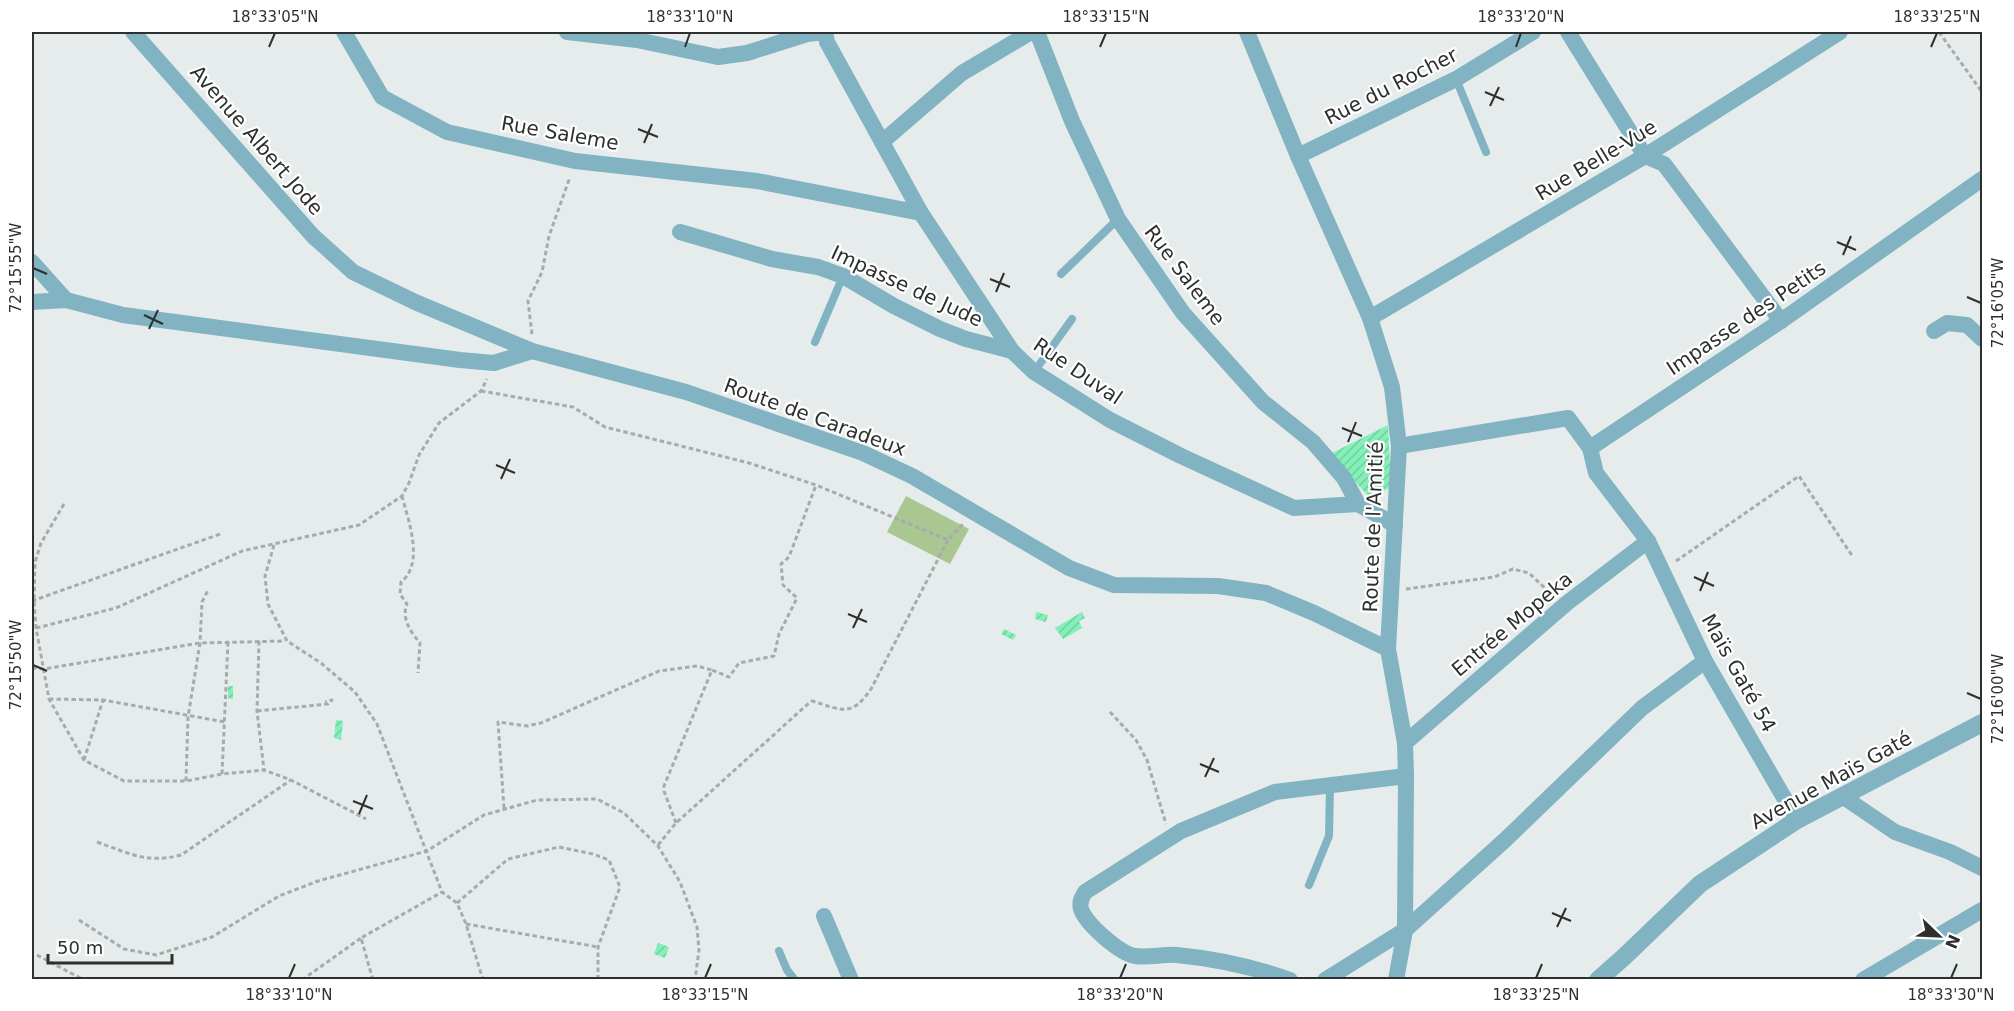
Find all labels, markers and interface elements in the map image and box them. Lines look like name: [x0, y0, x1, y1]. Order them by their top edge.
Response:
text: 18°33'05"N: [231, 8, 319, 26]
text: 18°33'10"N: [646, 8, 734, 26]
text: 18°33'15"N: [1062, 8, 1150, 26]
text: 18°33'20"N: [1477, 8, 1565, 26]
text: 18°33'25"N: [1893, 8, 1981, 26]
street label: Rue du Rocher: [1321, 42, 1462, 130]
street label: Avenue Albert Jode: [185, 60, 329, 220]
street label: Rue Saleme: [499, 111, 621, 155]
street label: Rue Belle-Vue: [1531, 114, 1661, 206]
street label: Rue Saleme: [1140, 220, 1230, 330]
text: 72°15'55"W: [7, 223, 25, 313]
street label: Impasse de Jude: [827, 240, 987, 332]
street label: Impasse des Petits: [1662, 256, 1830, 380]
text: 72°16'05"W: [1989, 258, 2007, 348]
street label: Rue Duval: [1029, 333, 1127, 409]
street label: Route de Caradeux: [721, 373, 909, 461]
street label: Route de l'Amitié: [1358, 441, 1388, 613]
street label: Entrée Mopeka: [1447, 567, 1577, 681]
street label: Maïs Gaté 54: [1697, 610, 1781, 736]
text: 72°15'50"W: [7, 620, 25, 710]
text: 72°16'00"W: [1989, 654, 2007, 744]
street label: Avenue Maïs Gaté: [1746, 726, 1916, 834]
north arrow: [1909, 906, 1969, 966]
scale bar: [48, 927, 172, 965]
text: N: [1941, 932, 1964, 952]
text: 50 m: [57, 937, 103, 958]
text: 18°33'10"N: [245, 986, 333, 1004]
text: 18°33'15"N: [661, 986, 749, 1004]
text: 18°33'20"N: [1076, 986, 1164, 1004]
text: 18°33'25"N: [1492, 986, 1580, 1004]
text: 18°33'30"N: [1907, 986, 1995, 1004]

